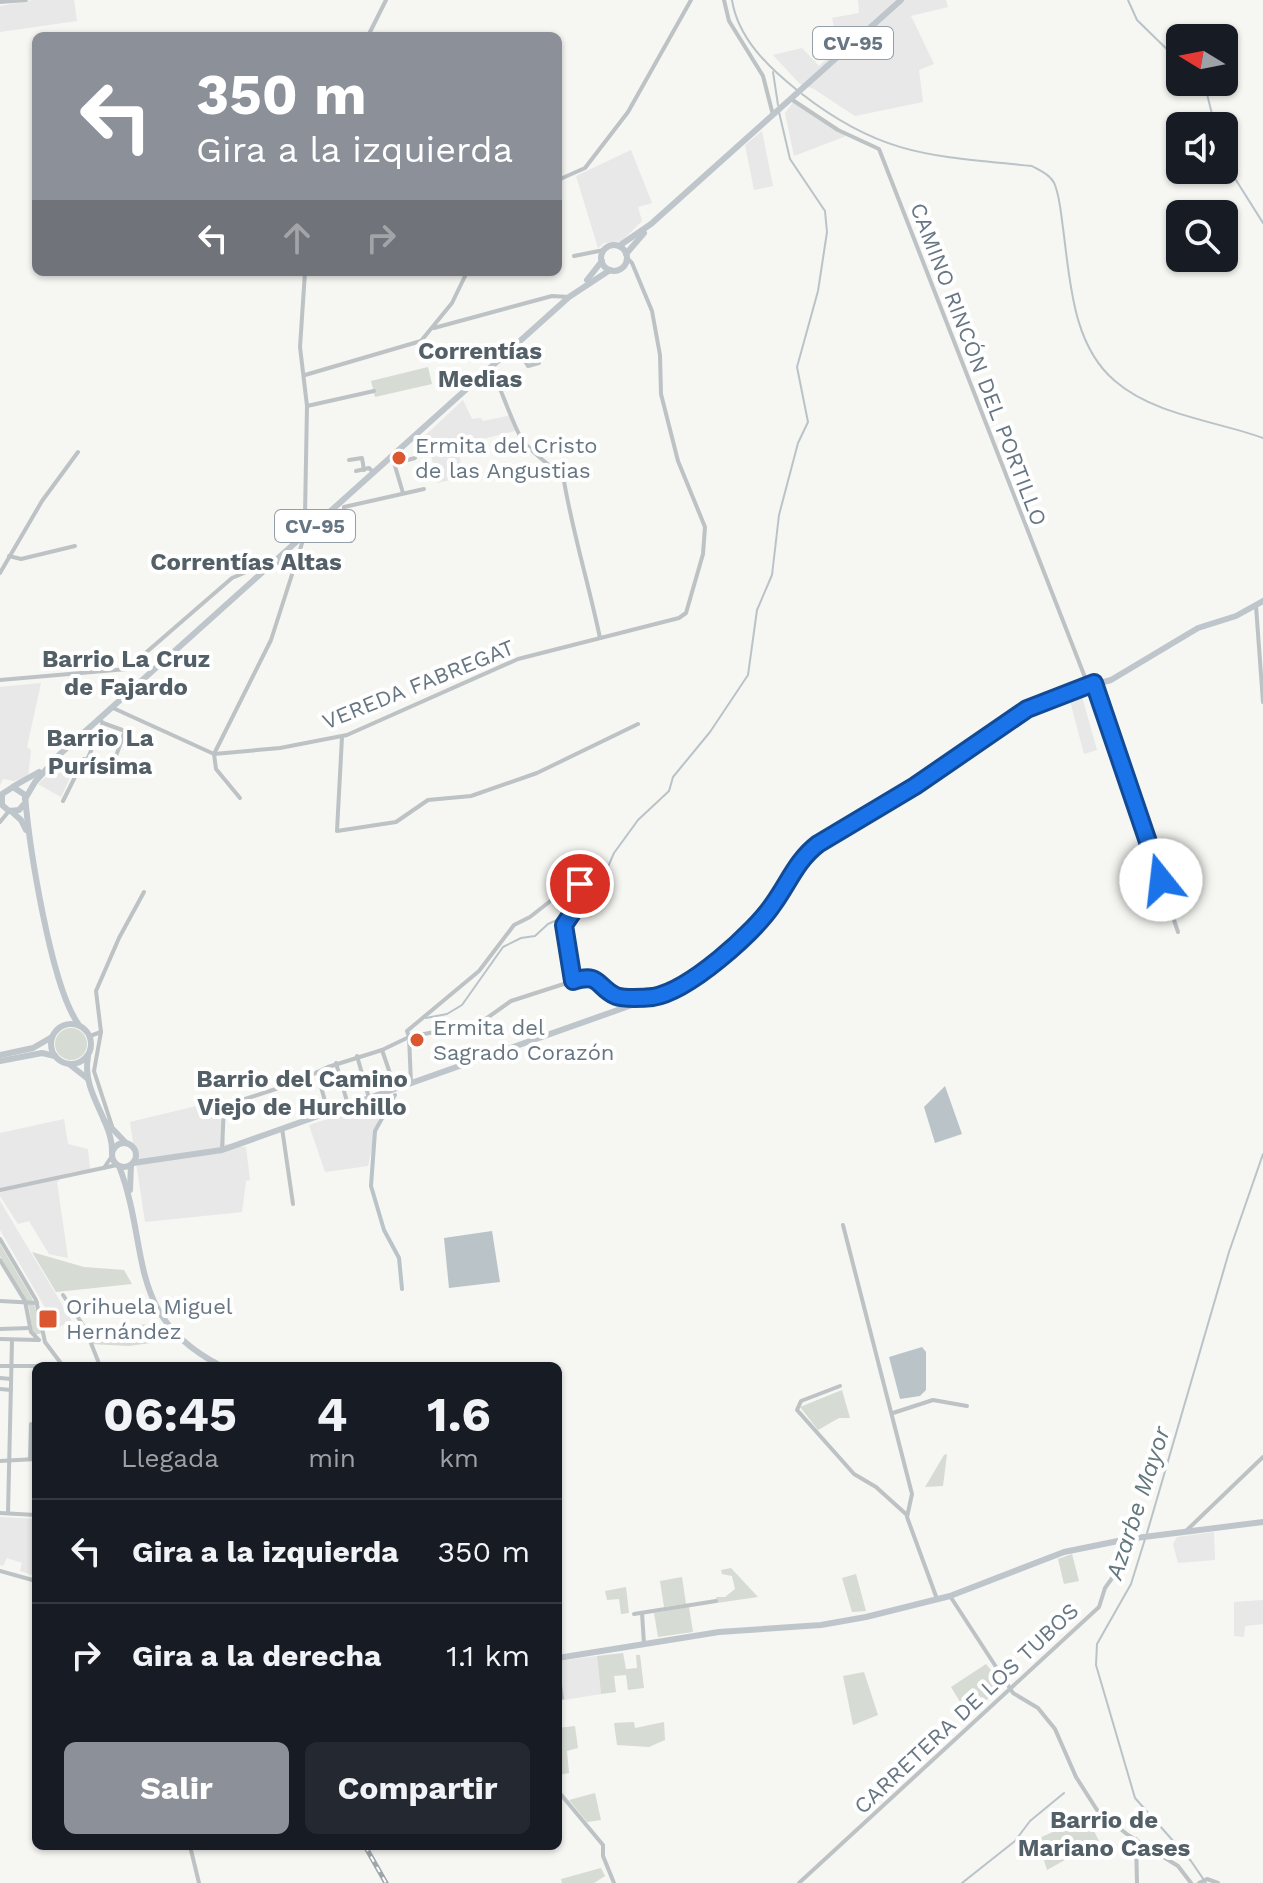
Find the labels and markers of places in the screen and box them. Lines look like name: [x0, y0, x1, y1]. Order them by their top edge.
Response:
place label: Ermita del Cristo de las Angustias: [415, 433, 597, 483]
marker: Ermita del Cristo de las Angustias: [390, 449, 408, 467]
pin: [546, 850, 614, 918]
place label: Ermita del Sagrado Corazón: [433, 1015, 614, 1065]
marker: Ermita del Sagrado Corazón: [408, 1031, 426, 1049]
place label: Orihuela Miguel Hernández: [66, 1294, 233, 1344]
marker: Orihuela Miguel Hernández: [37, 1308, 59, 1330]

